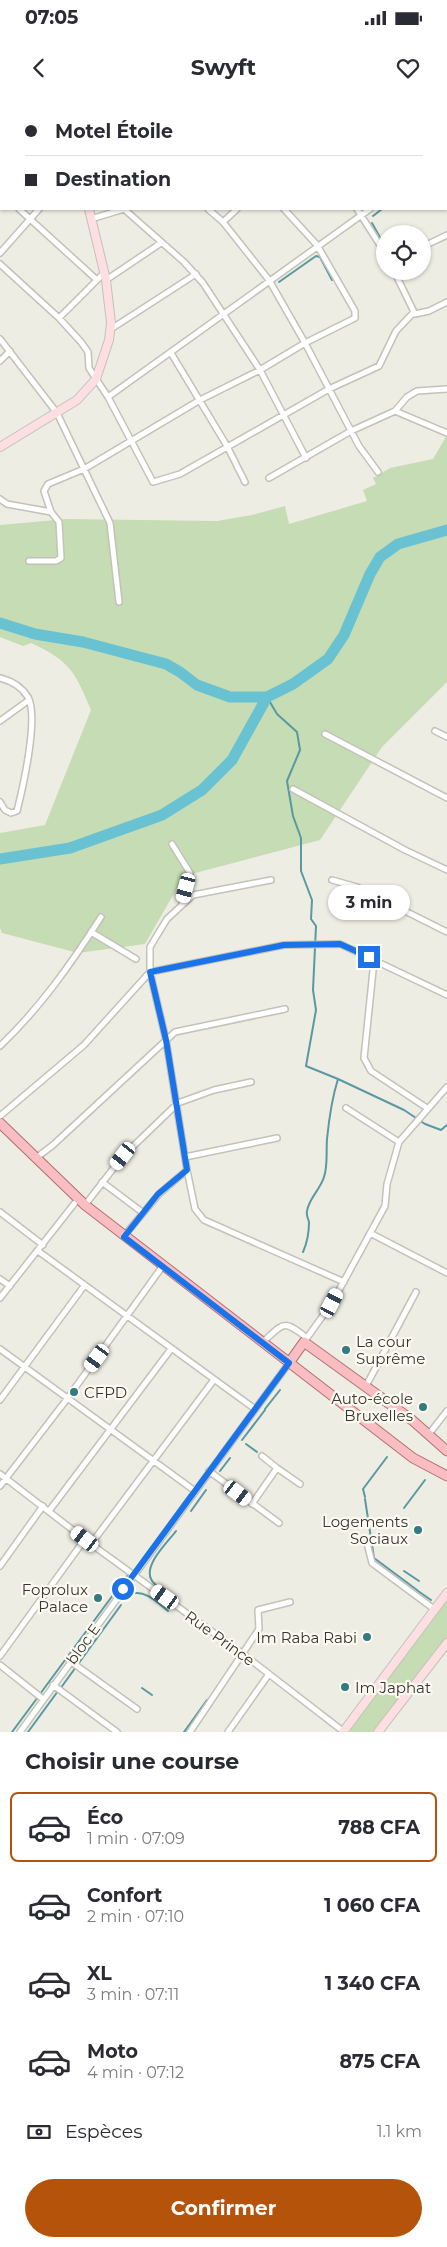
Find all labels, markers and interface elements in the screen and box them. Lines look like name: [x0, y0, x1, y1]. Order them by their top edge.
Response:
text: 07:05: [25, 6, 78, 29]
icon: back: [25, 54, 53, 82]
text: Swyft: [191, 54, 256, 81]
icon: heart: [394, 54, 422, 82]
text: Motel Étoile: [55, 120, 173, 143]
text: Destination: [55, 168, 171, 191]
map controls: [376, 225, 431, 280]
button: locate: [376, 225, 431, 280]
car: [174, 872, 197, 904]
callout: 3 min: [328, 884, 410, 920]
text: 3 min: [346, 893, 392, 912]
route end: [358, 946, 380, 968]
car: [107, 1140, 138, 1172]
car: [318, 1286, 345, 1320]
place label: La cour Suprême: [356, 1332, 425, 1368]
car: [82, 1341, 111, 1375]
marker: La cour Suprême: [340, 1344, 352, 1356]
place label: CFPD: [84, 1383, 127, 1402]
marker: CFPD: [68, 1386, 80, 1398]
place label: Auto-école Bruxelles: [331, 1389, 413, 1425]
marker: Auto-école Bruxelles: [417, 1401, 429, 1413]
car: [221, 1478, 254, 1508]
place label: Logements Sociaux: [322, 1512, 408, 1548]
car: [68, 1524, 101, 1554]
marker: Logements Sociaux: [412, 1524, 424, 1536]
route start: [112, 1578, 134, 1600]
place label: Foprolux Palace: [22, 1580, 88, 1616]
car: [148, 1582, 181, 1612]
marker: Foprolux Palace: [92, 1592, 104, 1604]
street label: Rue Prince: [181, 1606, 259, 1670]
street label: bloc E: [62, 1620, 104, 1668]
place label: Im Raba Rabi: [256, 1628, 357, 1647]
marker: Im Raba Rabi: [361, 1631, 373, 1643]
place label: Im Japhat: [355, 1678, 431, 1697]
marker: Im Japhat: [339, 1681, 351, 1693]
text: Choisir une course: [25, 1748, 239, 1775]
icon: car: [27, 1805, 72, 1850]
text: Éco: [87, 1806, 123, 1829]
text: 788 CFA: [338, 1816, 420, 1839]
text: 1 min · 07:09: [87, 1829, 185, 1848]
icon: car: [27, 1883, 72, 1928]
text: Confort: [87, 1884, 162, 1907]
text: 1 060 CFA: [324, 1894, 420, 1917]
text: 2 min · 07:10: [87, 1907, 184, 1926]
icon: car: [27, 1961, 72, 2006]
text: XL: [87, 1962, 112, 1985]
text: 1 340 CFA: [325, 1972, 420, 1995]
text: 3 min · 07:11: [87, 1985, 179, 2004]
icon: car: [27, 2039, 72, 2084]
text: Moto: [87, 2040, 138, 2063]
text: 875 CFA: [339, 2050, 420, 2073]
text: 4 min · 07:12: [87, 2063, 184, 2082]
icon: cash: [25, 2118, 53, 2146]
text: Espèces: [65, 2120, 142, 2143]
text: 1.1 km: [377, 2122, 422, 2141]
button: Confirmer: [25, 2179, 422, 2237]

